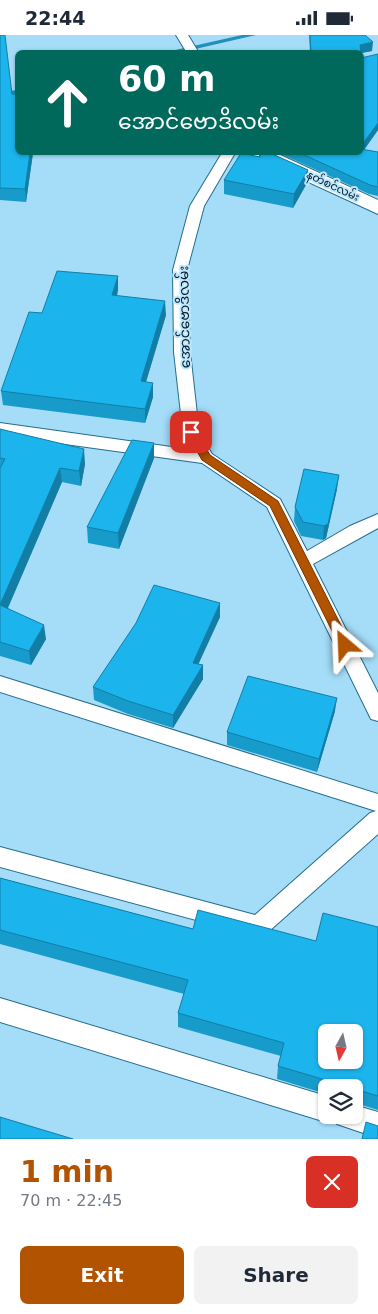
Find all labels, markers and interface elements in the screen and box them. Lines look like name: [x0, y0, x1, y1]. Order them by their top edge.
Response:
text: 22:44: [25, 7, 85, 29]
text: 60 m: [118, 59, 215, 99]
icon: ahead: [35, 70, 100, 135]
text: အောင်ဗောဒိလမ်း: [118, 109, 279, 134]
street label: နတ်စင်လမ်း: [304, 167, 362, 206]
street label: အောင်ဗောဒိလမ်း: [173, 266, 193, 368]
pin: [170, 411, 212, 453]
icon: arrive: [177, 418, 205, 446]
position arrow: [318, 618, 370, 670]
north arrow: [318, 1024, 362, 1069]
map controls: [318, 1024, 363, 1124]
button: layers: [318, 1079, 363, 1124]
text: 1 min: [20, 1154, 114, 1189]
button: close: [306, 1156, 358, 1208]
text: 70 m · 22:45: [20, 1191, 122, 1210]
button: Exit: [20, 1246, 184, 1304]
button: Share: [194, 1246, 358, 1304]

